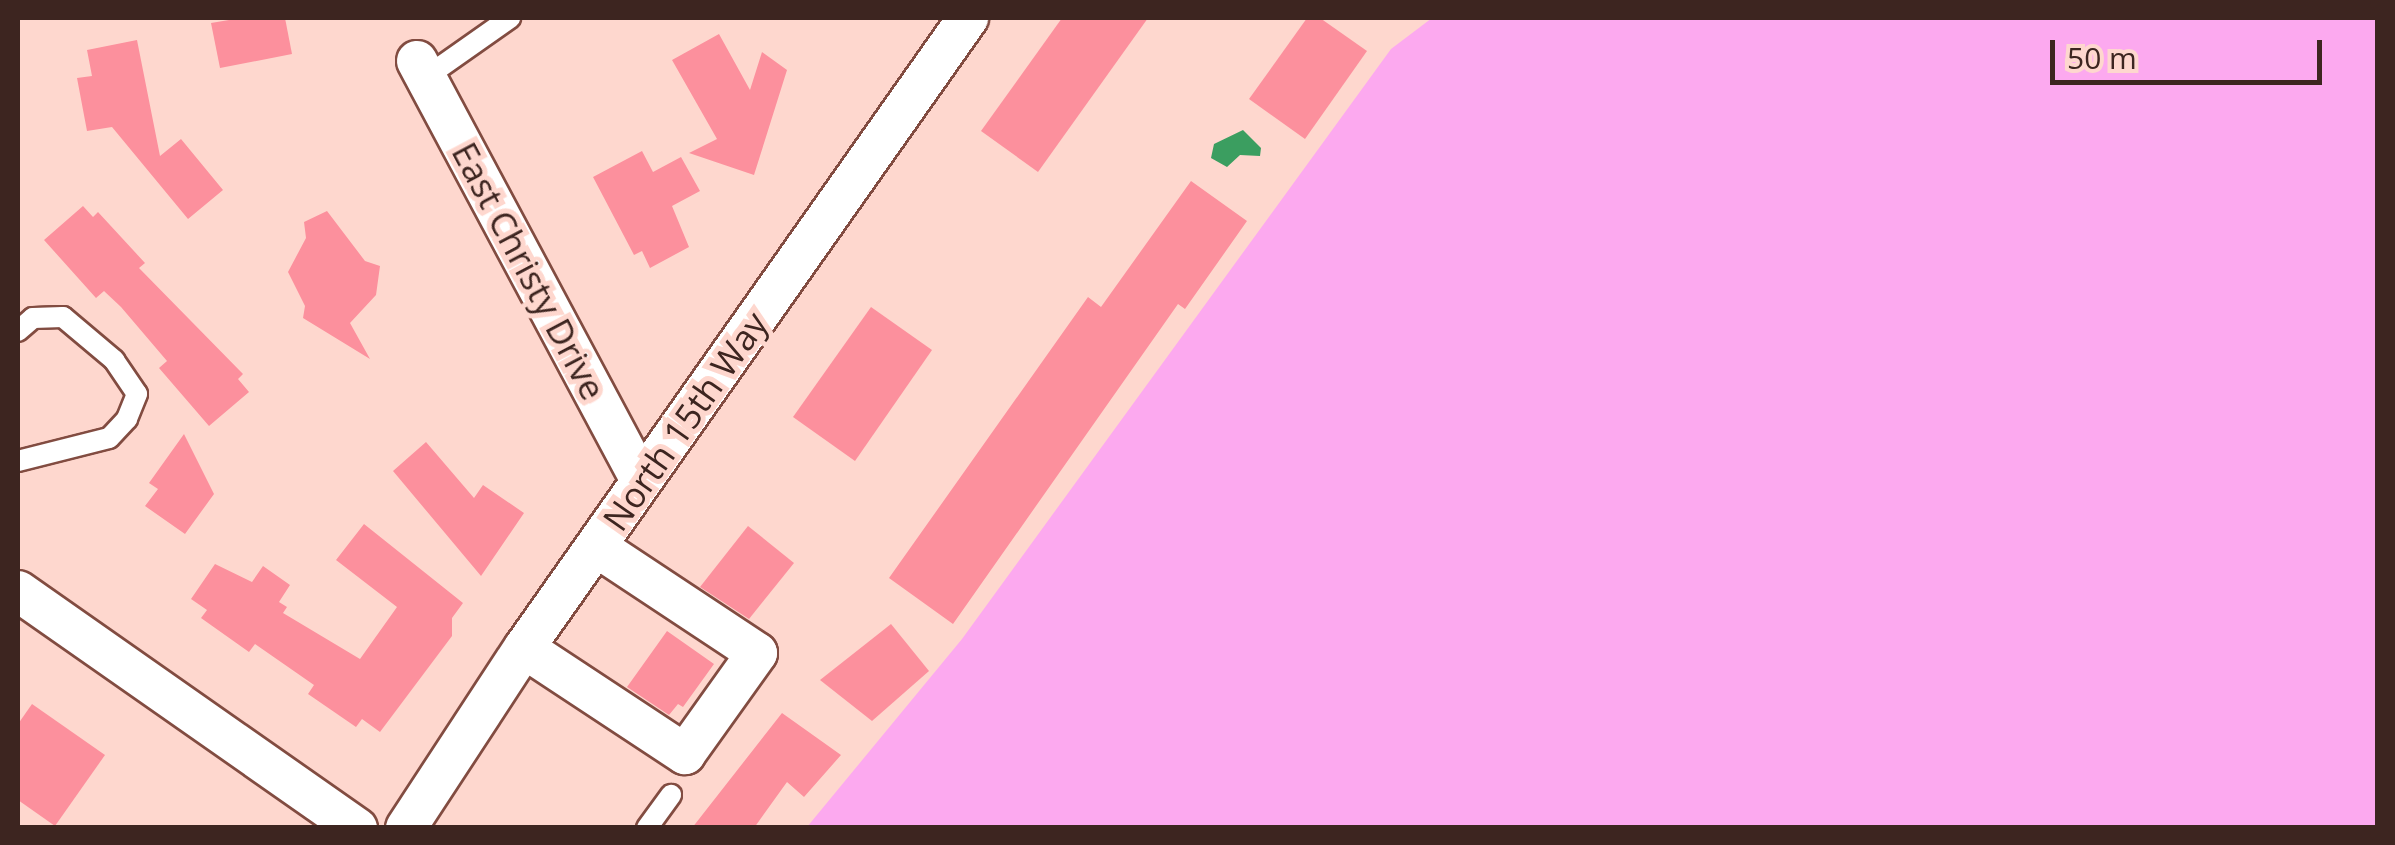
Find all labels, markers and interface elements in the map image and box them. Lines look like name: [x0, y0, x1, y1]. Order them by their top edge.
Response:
scale bar: [2055, 20, 2328, 82]
text: 50 m: [2067, 37, 2137, 78]
street label: East Christy Drive: [444, 135, 614, 407]
street label: North 15th Way: [594, 304, 776, 538]

